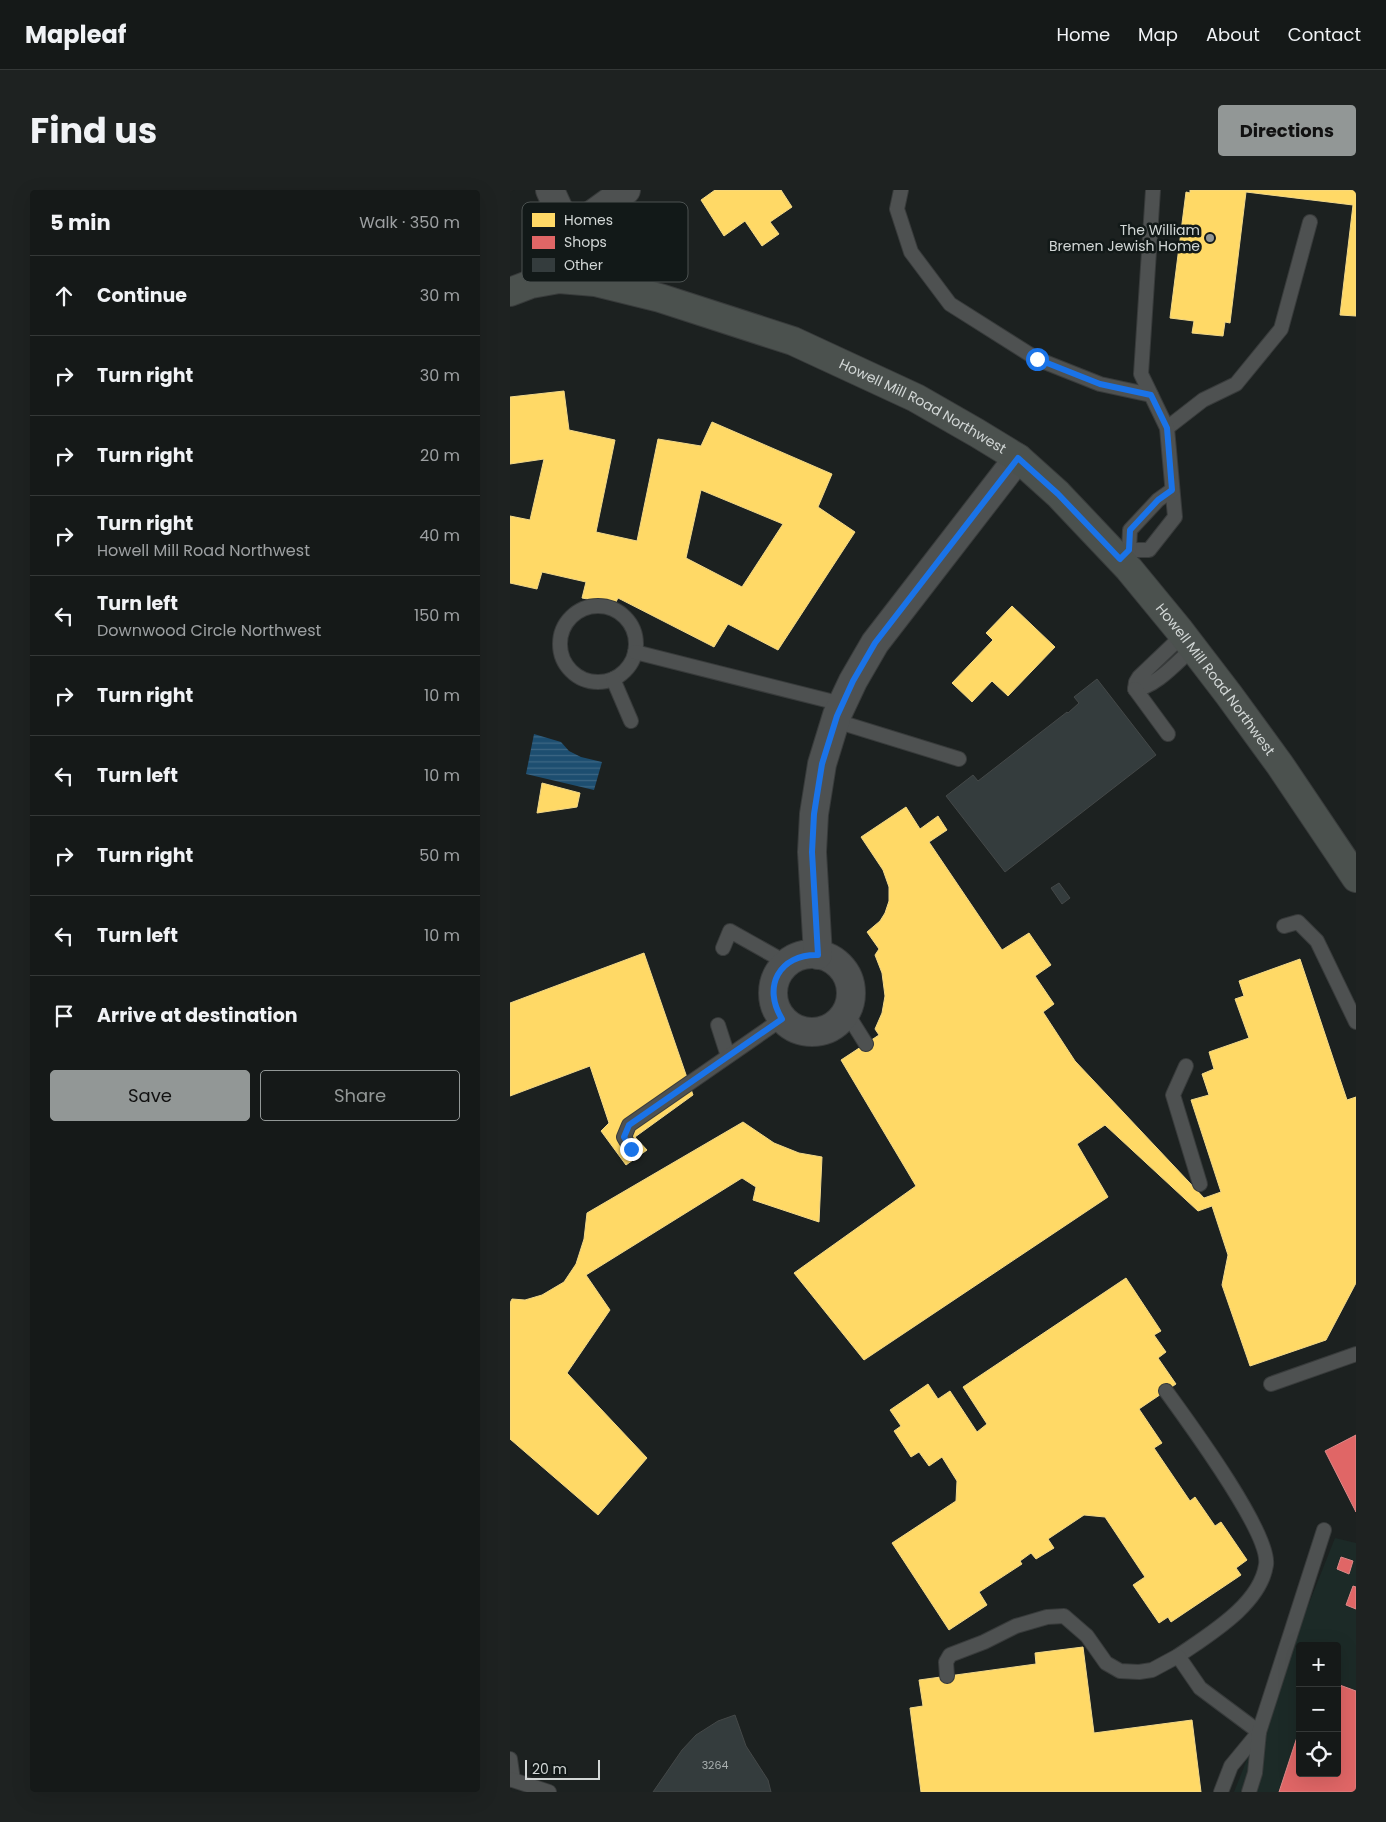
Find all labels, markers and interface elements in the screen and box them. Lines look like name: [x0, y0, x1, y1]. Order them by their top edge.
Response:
text: Mapleaf: [25, 18, 126, 51]
text: Home: [1056, 22, 1110, 47]
text: Map: [1138, 22, 1178, 47]
text: About: [1206, 22, 1260, 47]
text: Contact: [1288, 22, 1361, 47]
button: Directions: [1218, 105, 1356, 156]
text: Find us: [30, 106, 157, 155]
legend: [522, 202, 688, 282]
text: 5 min: [50, 208, 111, 237]
text: Homes: [564, 210, 613, 230]
text: Walk · 350 m: [359, 211, 460, 234]
place label: The William Bremen Jewish Home: [1049, 220, 1200, 256]
text: Shops: [564, 232, 607, 252]
marker: The William Bremen Jewish Home: [1204, 232, 1216, 244]
text: Other: [564, 255, 603, 275]
icon: ahead: [50, 282, 78, 310]
text: Continue: [97, 282, 187, 309]
text: 30 m: [420, 284, 460, 307]
route start: [1026, 348, 1049, 371]
street label: Howell Mill Road Northwest: [836, 354, 1010, 459]
icon: right: [50, 362, 78, 390]
text: Turn right: [97, 362, 193, 389]
text: 30 m: [420, 364, 460, 387]
icon: right: [50, 442, 78, 470]
text: Turn right: [97, 442, 193, 469]
text: 20 m: [420, 444, 460, 467]
text: Turn right: [97, 510, 193, 537]
icon: right: [50, 522, 78, 550]
text: 40 m: [419, 524, 460, 547]
text: Howell Mill Road Northwest: [97, 539, 310, 562]
text: Turn left: [97, 590, 178, 617]
street label: Howell Mill Road Northwest: [1151, 599, 1280, 760]
icon: left: [50, 602, 78, 630]
text: 150 m: [414, 604, 460, 627]
text: Downwood Circle Northwest: [97, 619, 321, 642]
icon: right: [50, 682, 78, 710]
text: Turn right: [97, 682, 193, 709]
text: 10 m: [424, 684, 460, 707]
icon: left: [50, 762, 78, 790]
text: Turn left: [97, 762, 178, 789]
text: 10 m: [424, 764, 460, 787]
icon: right: [50, 842, 78, 870]
text: Turn right: [97, 842, 193, 869]
text: 50 m: [419, 844, 460, 867]
icon: left: [50, 922, 78, 950]
text: Turn left: [97, 922, 178, 949]
text: 10 m: [424, 924, 460, 947]
icon: arrive: [50, 1002, 78, 1030]
text: Arrive at destination: [97, 1002, 298, 1029]
button: Save: [50, 1070, 250, 1121]
button: Share: [260, 1070, 460, 1121]
route end: [620, 1138, 643, 1161]
map controls: [1296, 1642, 1341, 1777]
button: +: [1296, 1642, 1341, 1687]
button: −: [1296, 1687, 1341, 1732]
button: locate: [1296, 1732, 1341, 1777]
scale bar: [525, 1757, 600, 1780]
house number: 3264: [702, 1757, 728, 1773]
text: 20 m: [532, 1759, 567, 1779]

